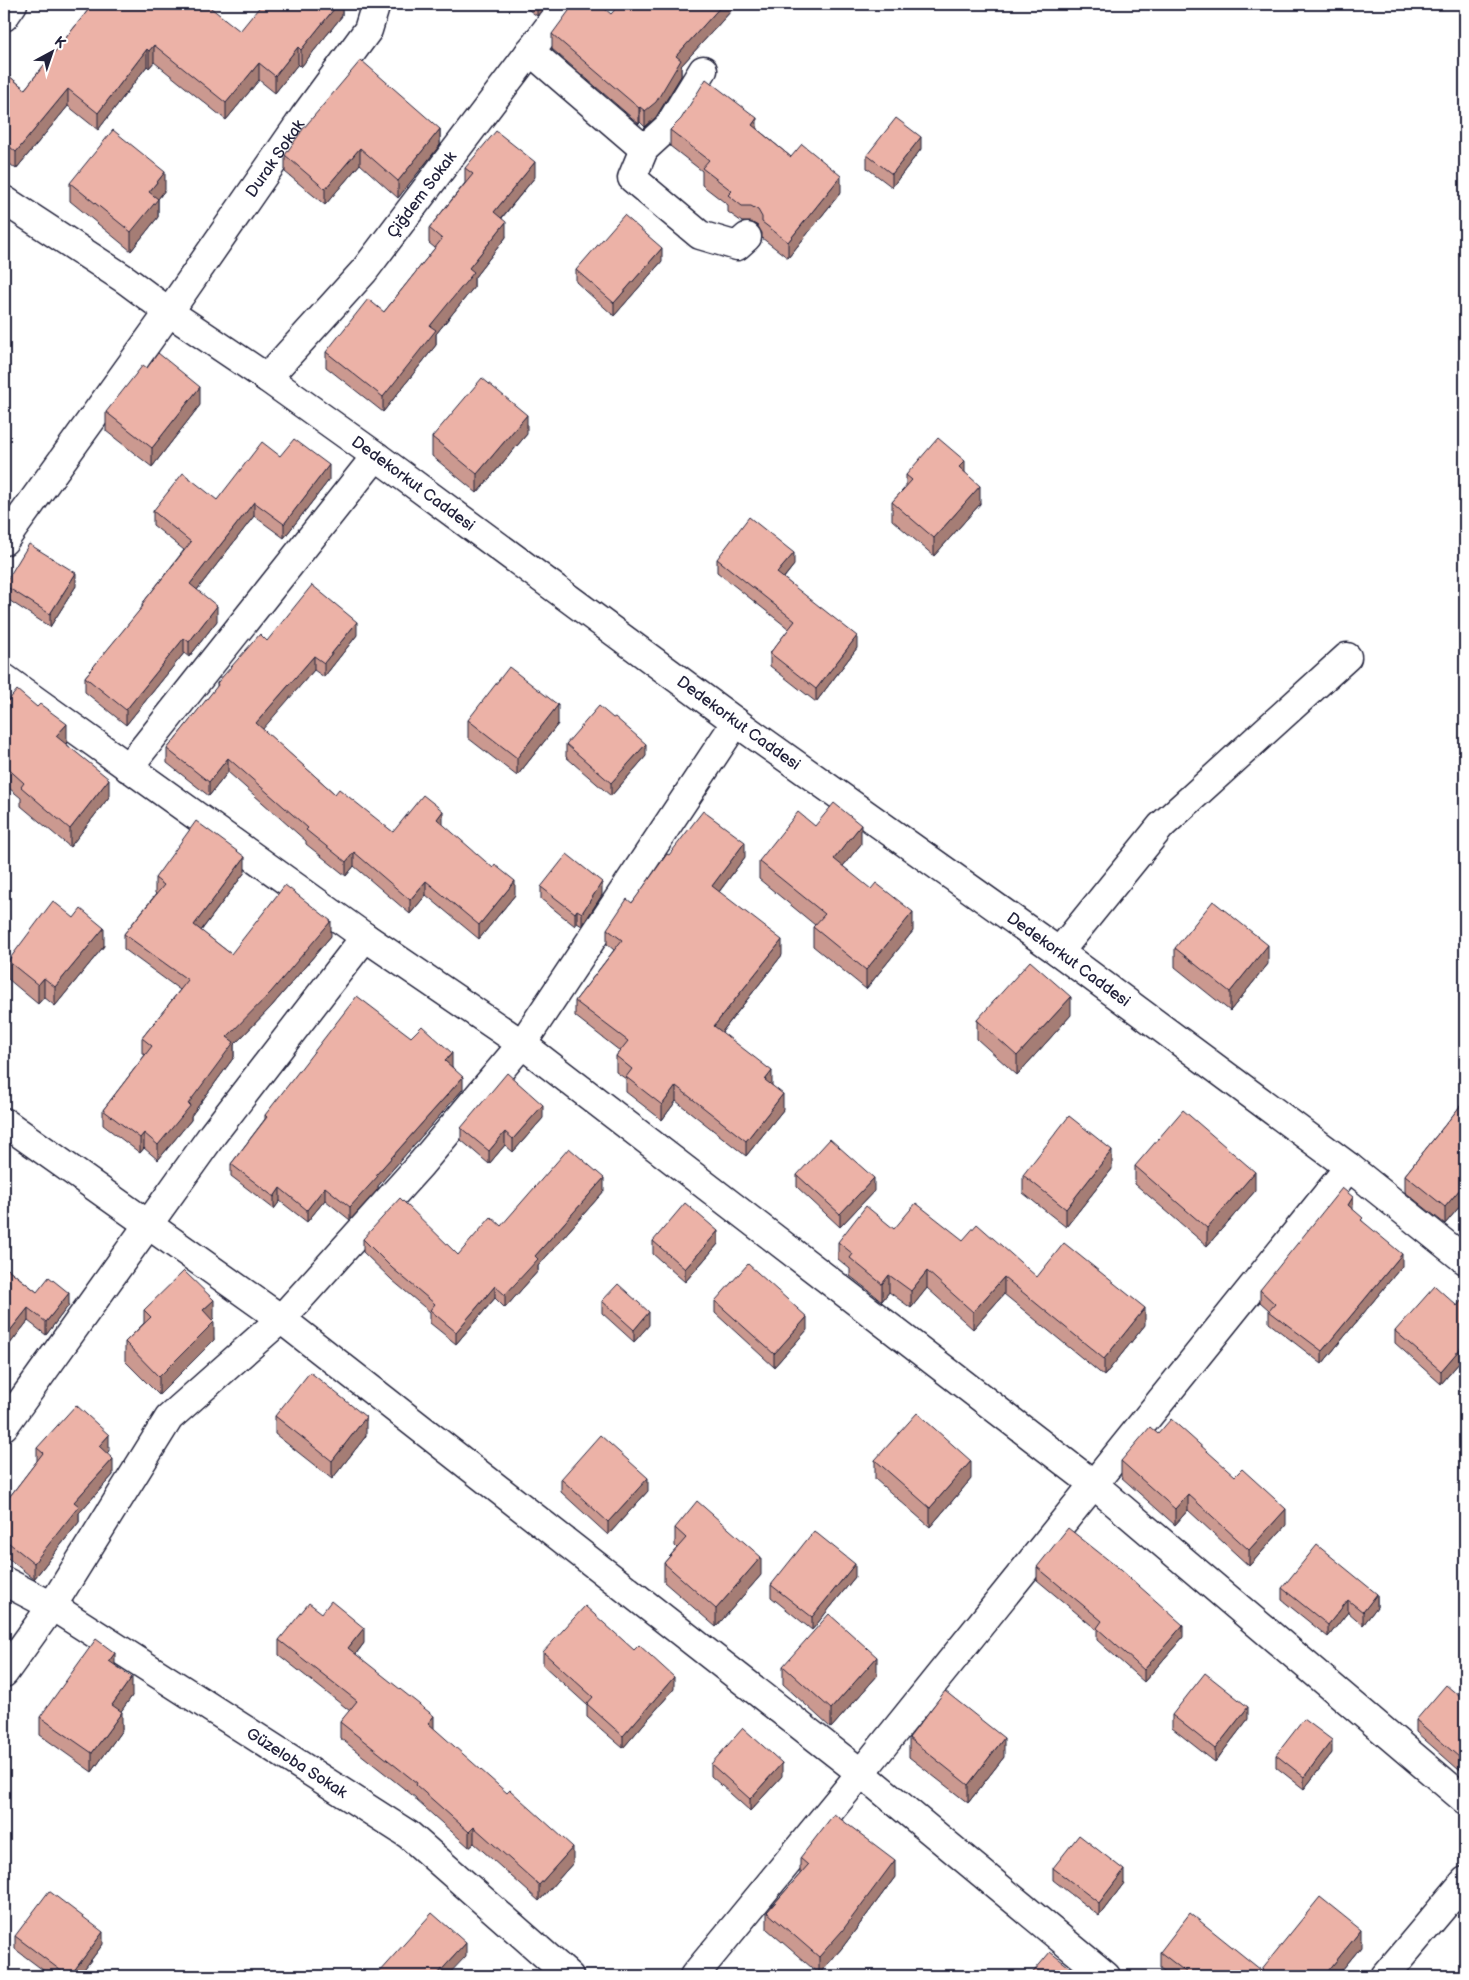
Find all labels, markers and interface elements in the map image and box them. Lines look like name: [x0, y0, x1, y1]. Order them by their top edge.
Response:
north arrow: [28, 28, 78, 78]
text: K: [51, 33, 70, 52]
street label: Durak Sokak: [242, 116, 309, 201]
street label: Çiğdem Sokak: [383, 148, 461, 242]
street label: Dedekorkut Caddesi: [348, 432, 478, 535]
street label: Dedekorkut Caddesi: [673, 672, 804, 774]
street label: Dedekorkut Caddesi: [1003, 908, 1134, 1011]
street label: Güzeloba Sokak: [243, 1724, 351, 1802]

